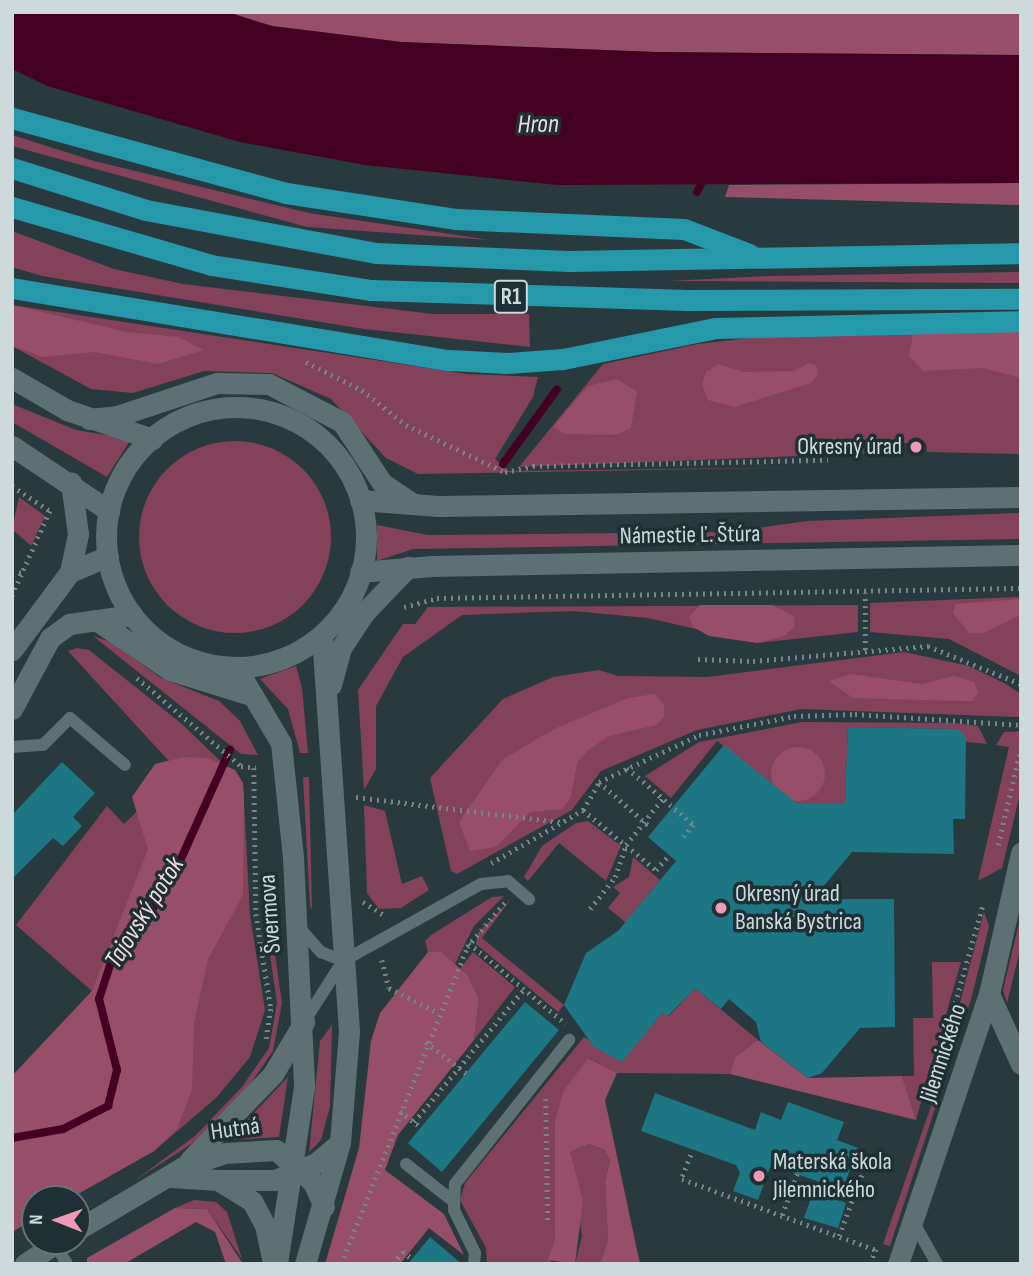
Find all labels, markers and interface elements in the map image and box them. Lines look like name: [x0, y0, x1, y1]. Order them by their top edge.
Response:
water label: Hron: [517, 109, 559, 141]
road number: R1: [494, 278, 528, 316]
place label: Okresný úrad: [797, 433, 902, 461]
marker: Okresný úrad: [908, 439, 924, 455]
street label: Námestie Ľ. Štúra: [619, 519, 761, 551]
water label: Tajovský potok: [99, 851, 191, 975]
street label: Švermova: [253, 874, 287, 954]
place label: Okresný úrad Banská Bystrica: [735, 880, 862, 936]
marker: Okresný úrad Banská Bystrica: [713, 900, 729, 916]
street label: Jilemnického: [914, 1000, 972, 1106]
street label: Hutná: [209, 1111, 261, 1147]
place label: Materská škola Jilemnického: [773, 1148, 892, 1204]
marker: Materská škola Jilemnického: [751, 1168, 767, 1184]
north arrow: [21, 1185, 91, 1255]
text: N: [25, 1214, 48, 1225]

